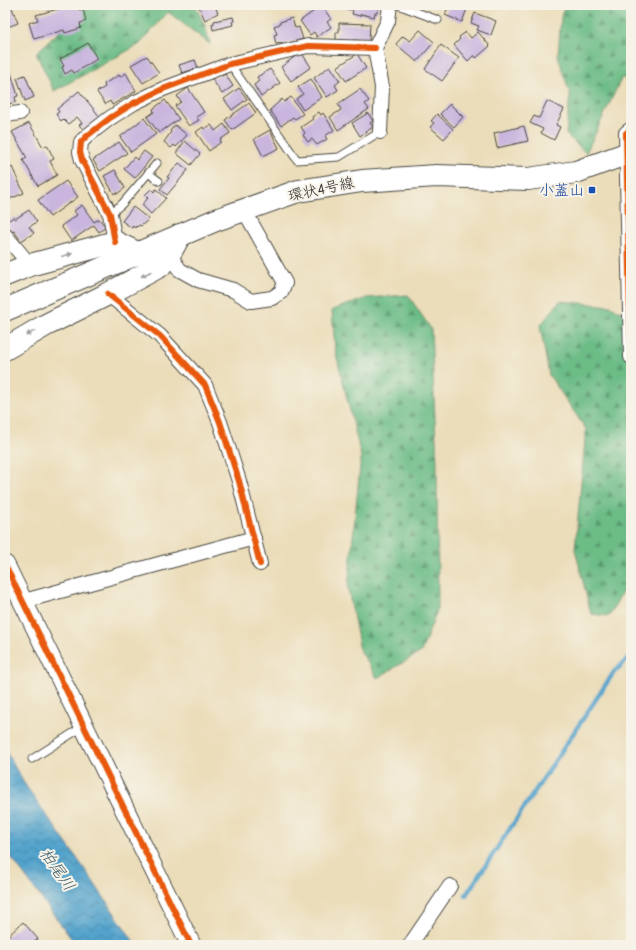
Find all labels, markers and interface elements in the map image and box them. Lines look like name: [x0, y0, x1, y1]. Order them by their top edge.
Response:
street label: 環状4号線: [286, 173, 356, 205]
place label: 小蓋山: [539, 181, 584, 199]
marker: 小蓋山: [587, 185, 597, 195]
one-way arrow: [62, 252, 74, 258]
one-way arrow: [141, 270, 152, 277]
one-way arrow: [25, 330, 37, 337]
water label: 柏尾川: [36, 845, 78, 894]

